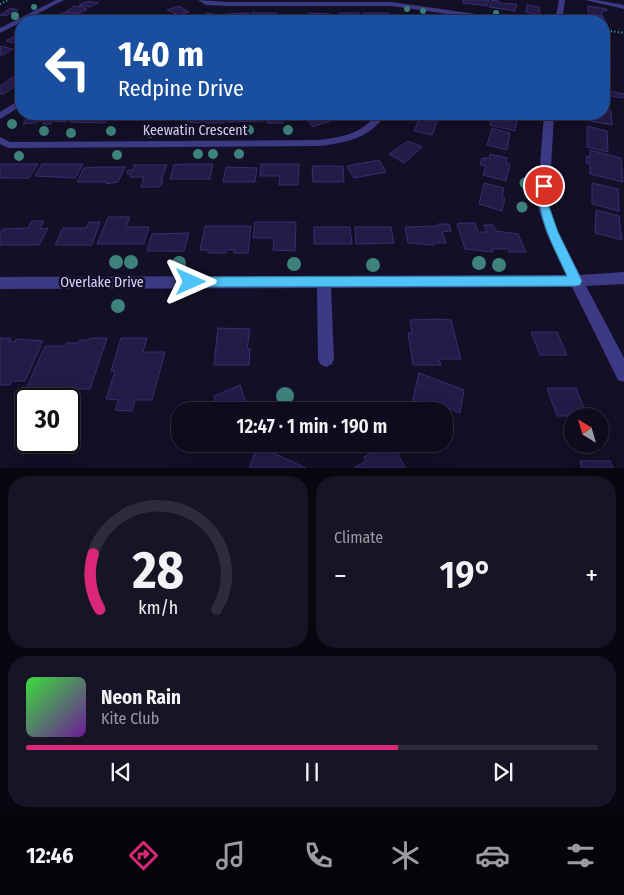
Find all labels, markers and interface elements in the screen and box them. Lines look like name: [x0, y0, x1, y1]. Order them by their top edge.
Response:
text: 140 m: [118, 33, 204, 75]
icon: left: [35, 35, 100, 100]
text: Redpine Drive: [118, 75, 244, 102]
street label: Keewatin Crescent: [143, 122, 248, 139]
pin: [523, 165, 565, 207]
icon: arrive: [530, 172, 558, 200]
position arrow: [164, 255, 216, 307]
street label: Overlake Drive: [60, 274, 144, 291]
speed limit sign: 30: [15, 388, 80, 453]
north arrow: [564, 408, 609, 452]
map controls: [564, 408, 609, 453]
text: 12:47 · 1 min · 190 m: [237, 415, 387, 438]
text: Climate: [334, 528, 383, 547]
text: 28: [131, 539, 184, 602]
text: 19°: [439, 552, 492, 598]
text: −: [334, 559, 347, 592]
text: +: [585, 559, 598, 592]
text: km/h: [138, 597, 178, 619]
text: Neon Rain: [101, 686, 181, 709]
text: Kite Club: [101, 709, 159, 728]
icon: previous: [107, 758, 135, 786]
icon: pause: [298, 758, 326, 786]
icon: next: [489, 758, 517, 786]
icon: directions: [126, 838, 161, 873]
icon: music: [213, 838, 248, 873]
icon: phone: [301, 838, 336, 873]
icon: climate: [388, 838, 423, 873]
icon: car: [475, 838, 510, 873]
icon: filters: [563, 838, 598, 873]
text: 12:46: [26, 842, 73, 869]

